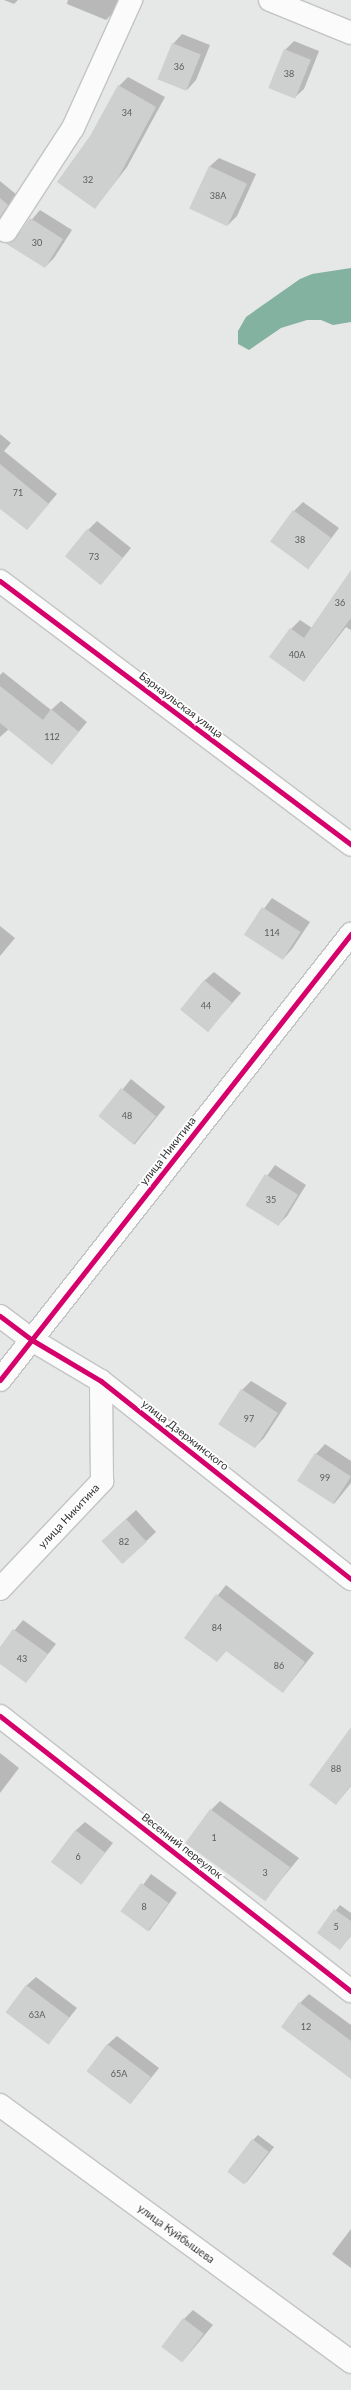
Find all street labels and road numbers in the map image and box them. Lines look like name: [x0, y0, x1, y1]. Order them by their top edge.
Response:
street label: Барнаульская улица: [136, 669, 226, 741]
street label: улица Никитина: [137, 1114, 199, 1188]
street label: улица Дзержинского: [139, 1397, 231, 1473]
street label: улица Никитина: [36, 1481, 102, 1551]
street label: Весенний переулок: [139, 1810, 225, 1882]
street label: улица Куйбышева: [135, 2202, 217, 2266]

